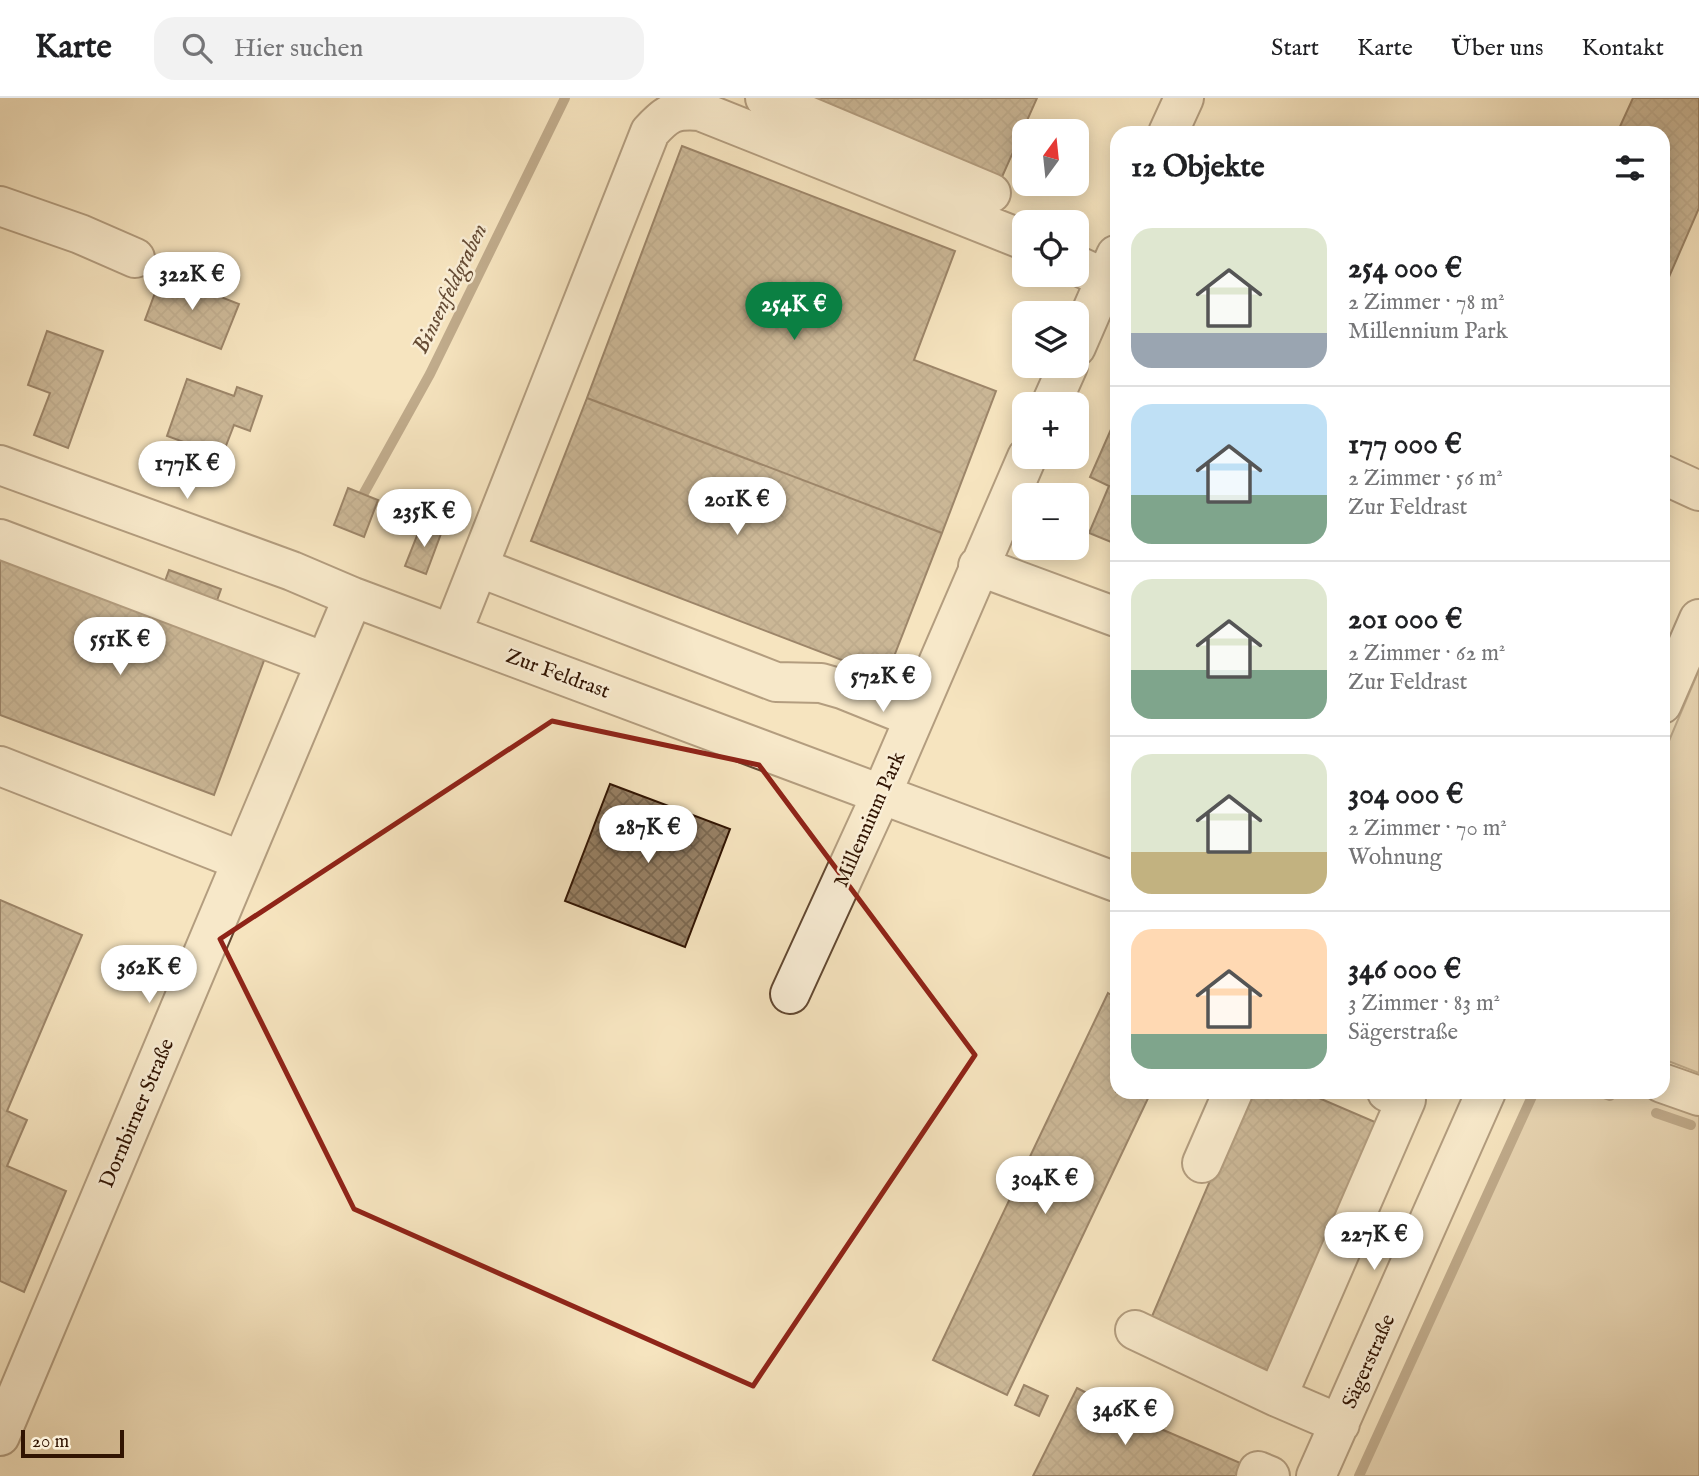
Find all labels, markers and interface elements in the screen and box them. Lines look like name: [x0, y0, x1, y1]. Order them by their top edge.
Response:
search box: [154, 17, 644, 80]
text: Karte: [35, 27, 112, 69]
icon: search: [178, 29, 216, 67]
text: Hier suchen: [234, 32, 363, 65]
text: Start: [1271, 33, 1319, 64]
text: Karte: [1357, 33, 1413, 64]
text: Über uns: [1451, 33, 1543, 64]
text: Kontakt: [1581, 33, 1664, 64]
north arrow: [1012, 119, 1088, 196]
map controls: [1012, 119, 1089, 560]
text: 12 Objekte: [1131, 149, 1265, 187]
icon: filters: [1611, 149, 1649, 187]
button: locate: [1012, 210, 1089, 287]
water label: Binsenfeldgraben: [406, 219, 495, 359]
text: 254 000 €: [1348, 250, 1462, 288]
pin: 322K €: [135, 252, 249, 312]
icon: home: [1187, 256, 1271, 340]
text: 322K €: [159, 260, 225, 289]
pin: 254K €: [737, 282, 851, 342]
text: 2 Zimmer · 78 m²: [1348, 288, 1505, 317]
text: 254K €: [761, 290, 827, 319]
button: layers: [1012, 301, 1089, 378]
text: Millennium Park: [1348, 317, 1508, 346]
button: +: [1012, 392, 1089, 469]
text: 177 000 €: [1348, 426, 1462, 464]
icon: home: [1187, 432, 1271, 516]
pin: 177K €: [130, 442, 244, 501]
text: 177K €: [154, 449, 220, 478]
text: 2 Zimmer · 56 m²: [1348, 464, 1503, 493]
pin: 201K €: [680, 478, 794, 537]
button: −: [1012, 483, 1089, 560]
text: 201K €: [704, 485, 770, 514]
pin: 235K €: [367, 490, 481, 549]
text: Zur Feldrast: [1348, 493, 1467, 522]
text: 235K €: [393, 497, 455, 526]
text: 201 000 €: [1348, 601, 1463, 639]
icon: home: [1187, 607, 1271, 691]
pin: 551K €: [63, 618, 177, 677]
text: 551K €: [90, 625, 150, 654]
text: 2 Zimmer · 62 m²: [1348, 639, 1505, 668]
street label: Zur Feldrast: [502, 643, 613, 706]
pin: 572K €: [826, 654, 940, 714]
text: 572K €: [850, 662, 916, 691]
text: Zur Feldrast: [1348, 668, 1467, 697]
street label: Millennium Park: [828, 747, 913, 892]
text: 304 000 €: [1348, 776, 1464, 814]
icon: home: [1187, 782, 1271, 866]
pin: 287K €: [591, 806, 705, 865]
text: 287K €: [615, 813, 681, 842]
text: 2 Zimmer · 70 m²: [1348, 814, 1507, 843]
text: Wohnung: [1348, 843, 1442, 872]
pin: 362K €: [92, 946, 206, 1005]
text: 346 000 €: [1348, 951, 1461, 989]
text: 362K €: [117, 953, 181, 982]
icon: home: [1187, 957, 1271, 1041]
text: 3 Zimmer · 83 m²: [1348, 989, 1500, 1018]
text: Sägerstraße: [1348, 1018, 1458, 1047]
street label: Dornbirner Straße: [94, 1034, 181, 1192]
pin: 304K €: [988, 1156, 1102, 1216]
text: 304K €: [1012, 1164, 1078, 1193]
pin: 227K €: [1317, 1212, 1431, 1272]
text: 227K €: [1340, 1220, 1408, 1249]
street label: Sägerstraße: [1337, 1310, 1402, 1413]
pin: 346K €: [1068, 1388, 1182, 1447]
text: 346K €: [1093, 1395, 1157, 1424]
scale bar: [21, 1427, 124, 1459]
text: 20 m: [32, 1430, 69, 1454]

